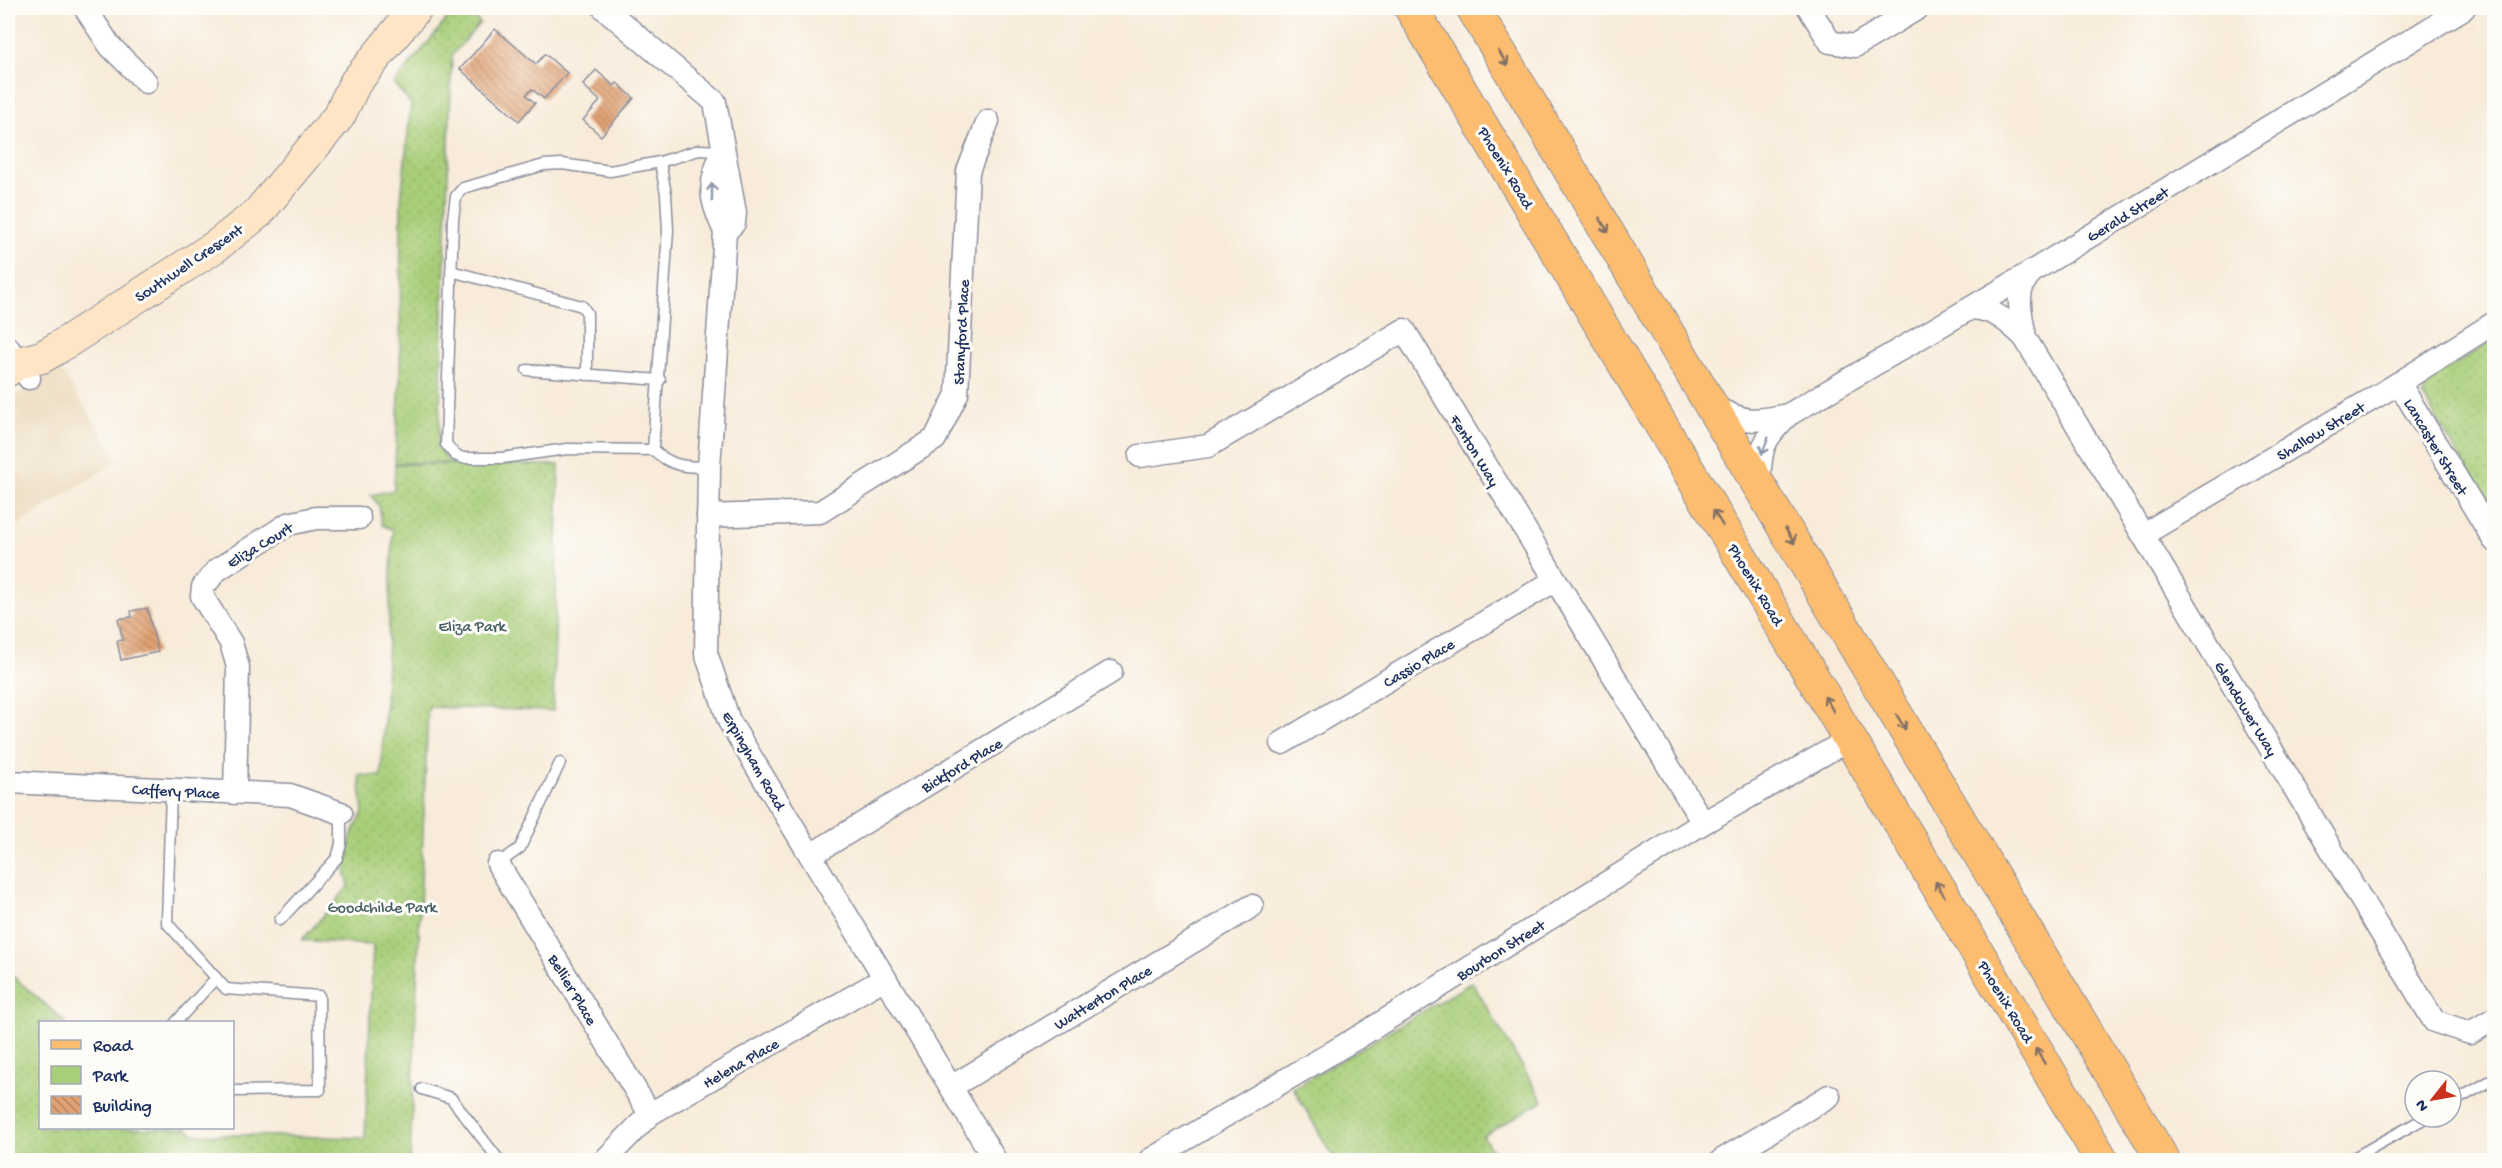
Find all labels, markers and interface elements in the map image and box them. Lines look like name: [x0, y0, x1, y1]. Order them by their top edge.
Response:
one-way arrow: [1498, 49, 1510, 66]
street label: Phoenix Road: [1472, 124, 1537, 215]
one-way arrow: [706, 182, 718, 202]
street label: Gerald Street: [2084, 183, 2174, 248]
one-way arrow: [1598, 216, 1610, 233]
street label: Southwell Crescent: [132, 221, 249, 308]
street label: Stanyford Place: [951, 278, 976, 385]
street label: Lancaster Street: [2398, 396, 2471, 501]
street label: Shallow Street: [2274, 399, 2370, 467]
street label: Fenton Way: [1444, 411, 1502, 491]
one-way arrow: [1758, 436, 1769, 454]
one-way arrow: [1711, 510, 1723, 527]
street label: Eliza Court: [224, 519, 298, 574]
one-way arrow: [1785, 527, 1797, 544]
street label: Phoenix Road: [1722, 541, 1787, 632]
park label: Eliza Park: [438, 619, 507, 638]
street label: Cassio Place: [1381, 636, 1460, 694]
street label: Glendower Way: [2208, 659, 2280, 761]
one-way arrow: [1822, 696, 1834, 713]
street label: Erpingham Road: [716, 709, 789, 816]
one-way arrow: [1895, 713, 1907, 730]
street label: Bickford Place: [918, 735, 1007, 799]
street label: Caffery Place: [131, 782, 221, 805]
one-way arrow: [1933, 881, 1945, 898]
park label: Goodchilde Park: [327, 900, 438, 919]
street label: Bourbon Street: [1453, 917, 1551, 987]
street label: Bellier Place: [542, 951, 600, 1030]
street label: Phoenix Road: [1972, 958, 2037, 1049]
street label: Watterton Place: [1051, 962, 1157, 1036]
legend: [39, 1021, 234, 1129]
street label: Helena Place: [700, 1035, 784, 1094]
text: Road: [93, 1037, 134, 1058]
one-way arrow: [2034, 1048, 2046, 1065]
text: Park: [92, 1067, 129, 1088]
north arrow: [2403, 1069, 2463, 1129]
text: N: [2412, 1095, 2434, 1114]
text: Building: [92, 1097, 152, 1118]

